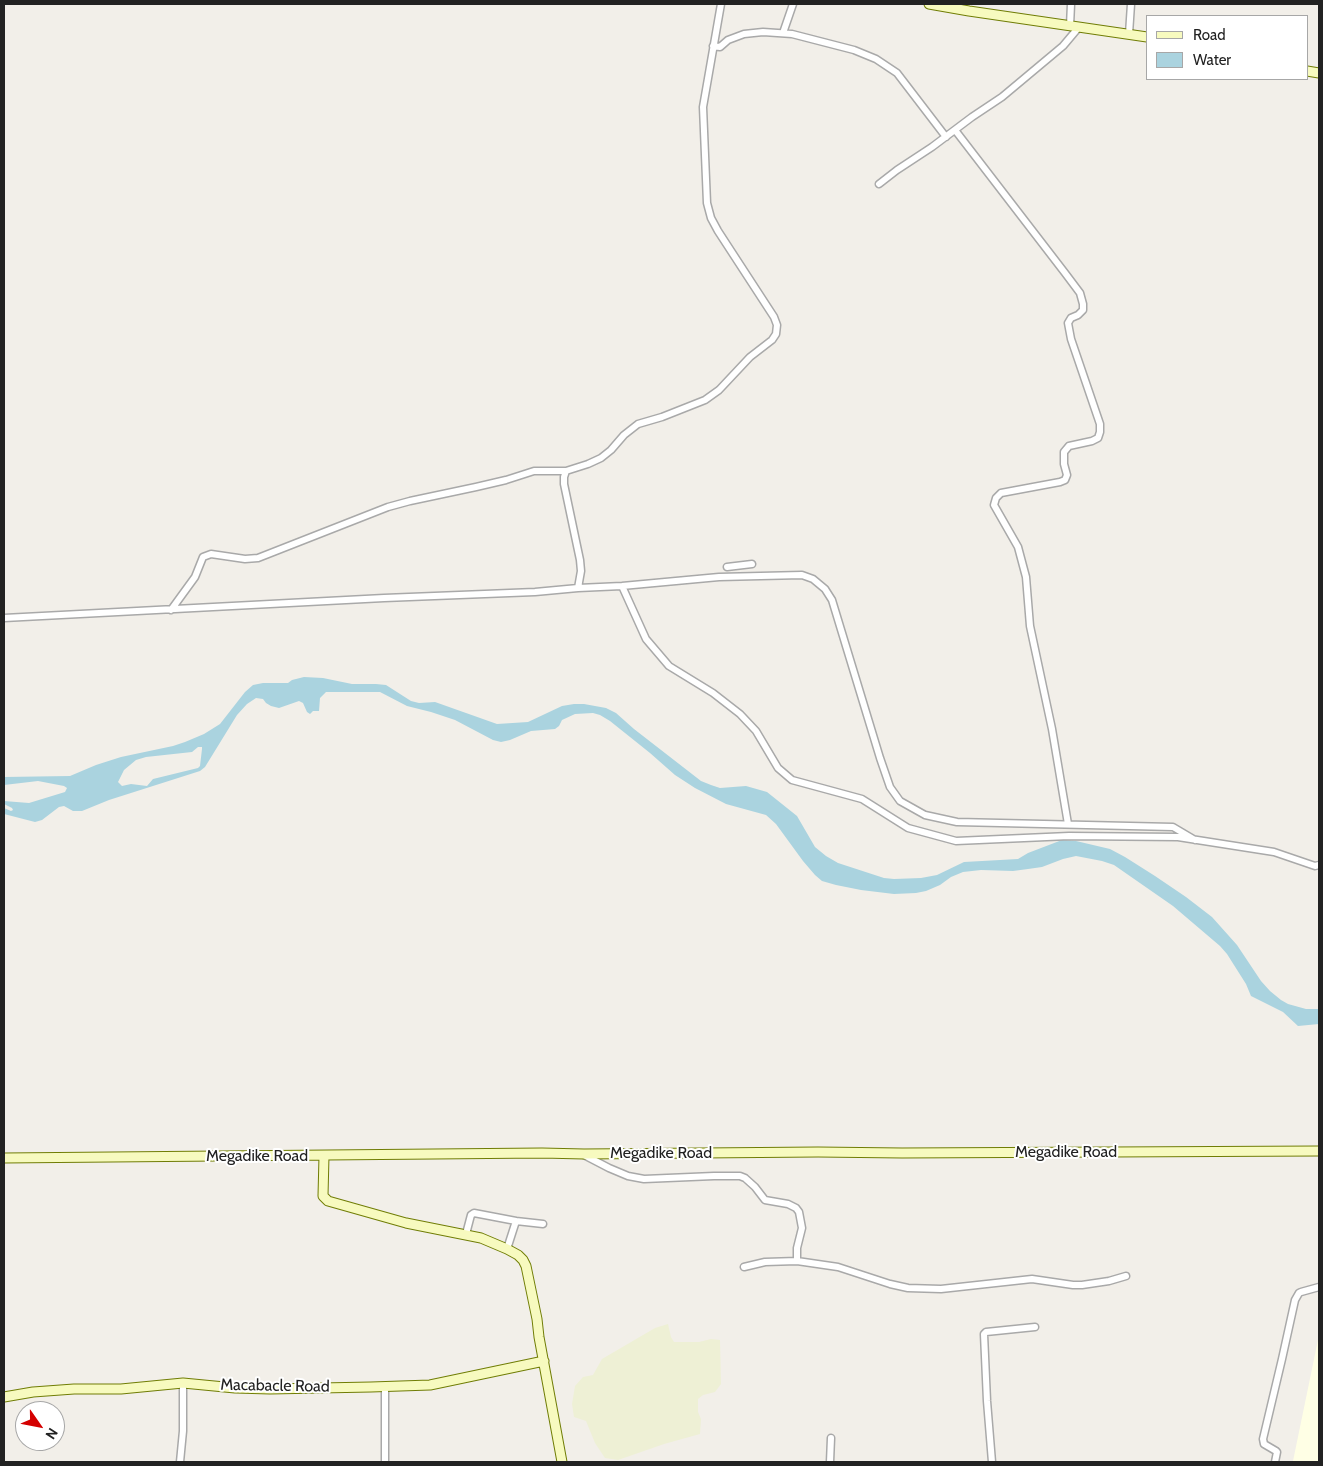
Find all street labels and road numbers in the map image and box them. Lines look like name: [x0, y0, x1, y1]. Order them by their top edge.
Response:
street label: Megadike Road: [1015, 1142, 1117, 1162]
street label: Megadike Road: [610, 1143, 712, 1163]
street label: Megadike Road: [206, 1146, 308, 1166]
street label: Macabacle Road: [220, 1375, 330, 1397]

